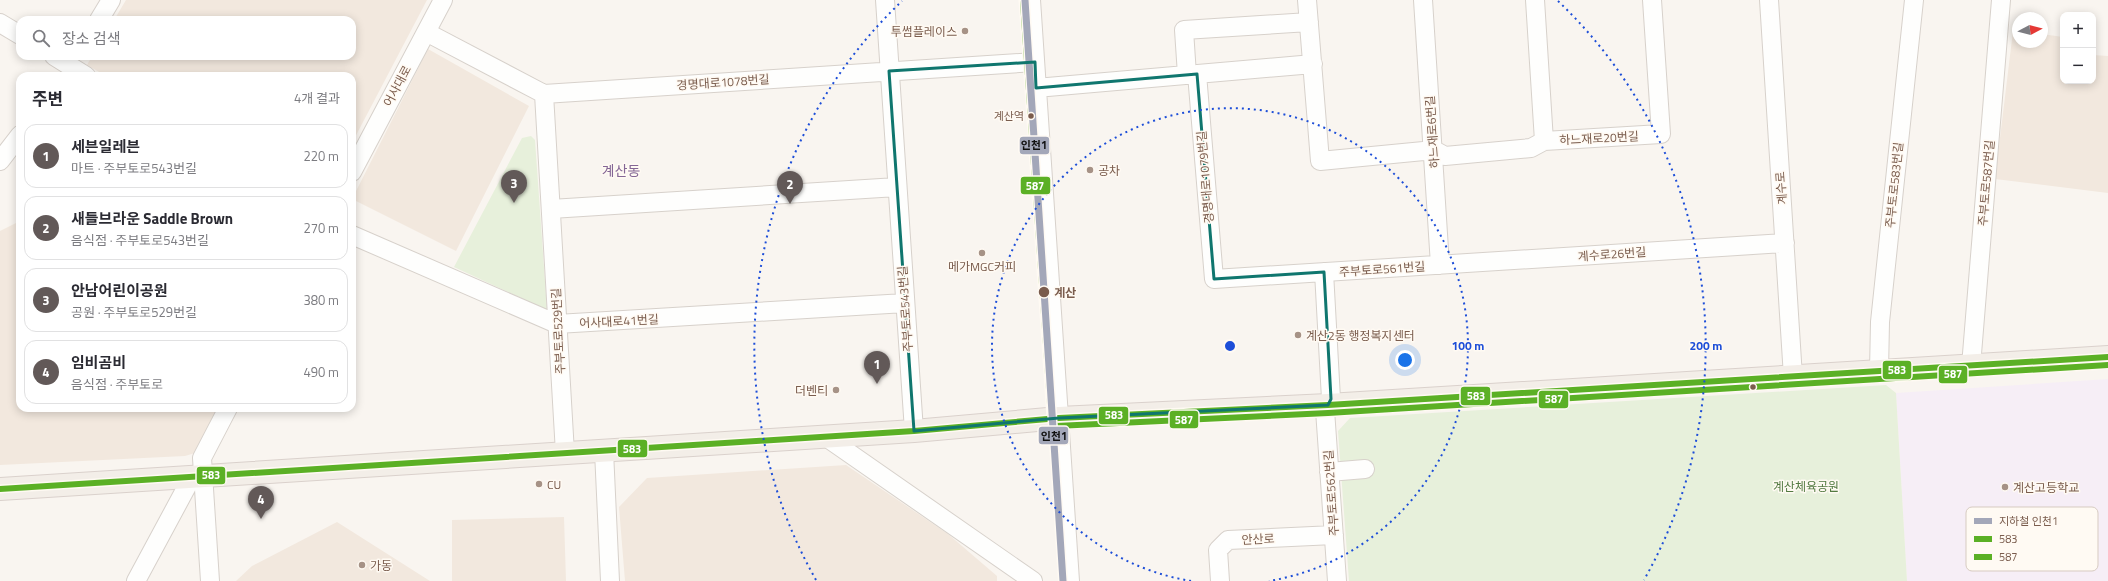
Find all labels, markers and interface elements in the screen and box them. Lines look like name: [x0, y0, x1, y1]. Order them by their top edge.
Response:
north arrow: [2012, 12, 2048, 48]
map controls: [2060, 12, 2096, 84]
button: +: [2060, 12, 2096, 48]
search box: [16, 16, 356, 60]
place label: 투썸플레이스: [891, 22, 957, 41]
marker: 투썸플레이스: [960, 26, 970, 36]
icon: search: [30, 27, 52, 49]
text: 장소 검색: [62, 27, 121, 50]
button: −: [2060, 48, 2096, 84]
street label: 어사대로: [378, 62, 416, 110]
street label: 경명대로1078번길: [676, 69, 770, 95]
text: 주변: [32, 86, 63, 112]
text: 4개 결과: [294, 88, 340, 108]
street label: 하느재로6번길: [1420, 95, 1444, 169]
place label: 계산역: [994, 108, 1024, 124]
marker: 계산역: [1026, 111, 1036, 121]
street label: 하느재로20번길: [1559, 126, 1639, 150]
street label: 경명대로1079번길: [1191, 130, 1219, 224]
text: 세븐일레븐: [71, 135, 140, 158]
line badge: 인천1: [1019, 136, 1050, 155]
text: 인천1: [1021, 137, 1047, 153]
street label: 주부토로587번길: [1973, 139, 1999, 227]
street label: 주부토로583번길: [1880, 141, 1908, 229]
text: 1: [42, 146, 50, 166]
text: 220 m: [303, 146, 339, 166]
text: 마트 · 주부토로543번길: [71, 158, 197, 178]
district label: 계산동: [602, 160, 640, 181]
place label: 공차: [1098, 161, 1120, 180]
marker: 공차: [1085, 165, 1095, 175]
pin: 3: [501, 170, 527, 203]
pin: 2: [777, 171, 803, 204]
street label: 계수로: [1770, 171, 1792, 205]
line badge: 587: [1020, 176, 1051, 195]
text: 587: [1026, 178, 1044, 194]
text: 새들브라운 Saddle Brown: [71, 207, 233, 230]
text: 2: [42, 218, 50, 238]
text: 270 m: [303, 218, 339, 238]
text: 음식점 · 주부토로543번길: [71, 230, 209, 250]
street label: 계수로26번길: [1577, 242, 1647, 266]
marker: 메가MGC커피: [977, 248, 987, 258]
place label: 메가MGC커피: [948, 257, 1016, 276]
street label: 주부토로561번길: [1338, 257, 1426, 281]
street label: 주부토로543번길: [893, 265, 917, 353]
text: 안남어린이공원: [71, 279, 168, 302]
place label: 계산: [1054, 283, 1076, 302]
marker: 계산: [1037, 285, 1051, 299]
street label: 주부토로529번길: [546, 287, 570, 375]
text: 3: [42, 290, 50, 310]
text: 380 m: [303, 290, 339, 310]
text: 공원 · 주부토로529번길: [71, 302, 197, 322]
street label: 어사대로41번길: [579, 309, 659, 333]
place label: 계산2동 행정복지센터: [1306, 326, 1415, 345]
marker: 계산2동 행정복지센터: [1293, 330, 1303, 340]
text: 100 m: [1452, 336, 1484, 355]
text: 200 m: [1690, 336, 1722, 355]
centre of rings: [1223, 339, 1237, 353]
your location: [1395, 350, 1415, 370]
text: 임비곰비: [71, 351, 126, 374]
pin: 1: [864, 351, 890, 384]
line badge: 583: [1882, 360, 1912, 380]
text: 4: [42, 362, 50, 382]
text: 490 m: [303, 362, 339, 382]
text: 583: [1888, 362, 1906, 378]
line badge: 587: [1938, 365, 1968, 384]
text: 587: [1944, 366, 1962, 382]
text: 음식점 · 주부토로: [71, 374, 163, 394]
place label: 더벤티: [795, 381, 828, 400]
unlabelled marker: [1748, 382, 1758, 392]
marker: 더벤티: [831, 385, 841, 395]
line badge: 583: [1460, 386, 1491, 406]
text: 583: [1467, 388, 1485, 404]
line badge: 587: [1538, 390, 1569, 409]
text: 587: [1545, 391, 1563, 407]
line badge: 583: [1098, 406, 1129, 425]
text: 583: [1105, 407, 1123, 423]
line badge: 587: [1169, 410, 1199, 429]
text: 587: [1175, 412, 1193, 428]
line badge: 인천1: [1038, 426, 1069, 445]
text: 인천1: [1041, 428, 1067, 444]
line badge: 583: [617, 439, 648, 458]
text: 583: [623, 441, 641, 457]
street label: 주부토로562번길: [1319, 449, 1343, 537]
line badge: 583: [196, 466, 226, 485]
text: 583: [202, 467, 220, 483]
place label: CU: [547, 475, 561, 494]
park label: 계산체육공원: [1773, 477, 1839, 496]
place label: 계산고등학교: [2013, 478, 2079, 497]
marker: CU: [534, 479, 544, 489]
marker: 계산고등학교: [2000, 482, 2010, 492]
pin: 4: [248, 486, 274, 519]
legend: [1966, 507, 2098, 571]
text: 지하철 인천1: [1999, 513, 2058, 529]
street label: 안산로: [1241, 529, 1275, 549]
text: 583: [1999, 531, 2017, 547]
text: 587: [1999, 549, 2017, 565]
place label: 가동: [370, 556, 392, 575]
marker: 가동: [357, 560, 367, 570]

